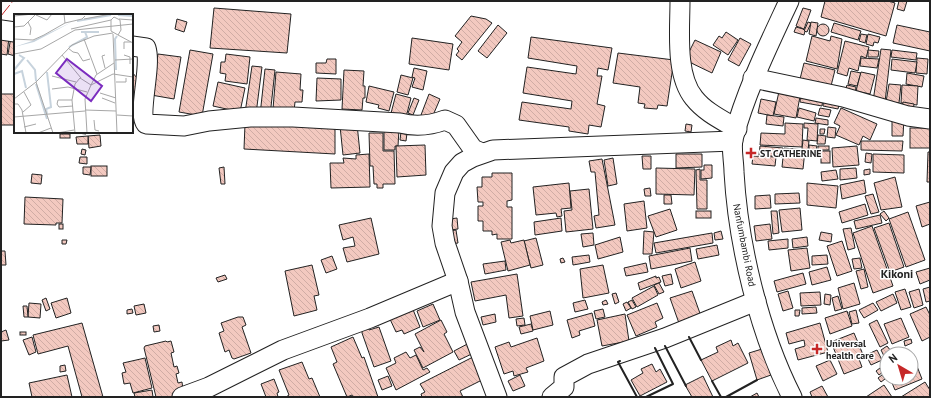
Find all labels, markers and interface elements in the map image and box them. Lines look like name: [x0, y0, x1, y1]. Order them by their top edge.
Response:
inset map: [14, 14, 133, 133]
marker: ST CATHERINE: [745, 147, 757, 159]
place label: ST CATHERINE: [760, 147, 821, 160]
street label: Nanfumbambi Road: [730, 202, 759, 288]
district label: Kikoni: [881, 266, 913, 281]
place label: Universal health care: [826, 337, 874, 362]
marker: Universal health care: [811, 343, 823, 355]
north arrow: [879, 346, 919, 386]
text: N: [886, 350, 900, 366]

